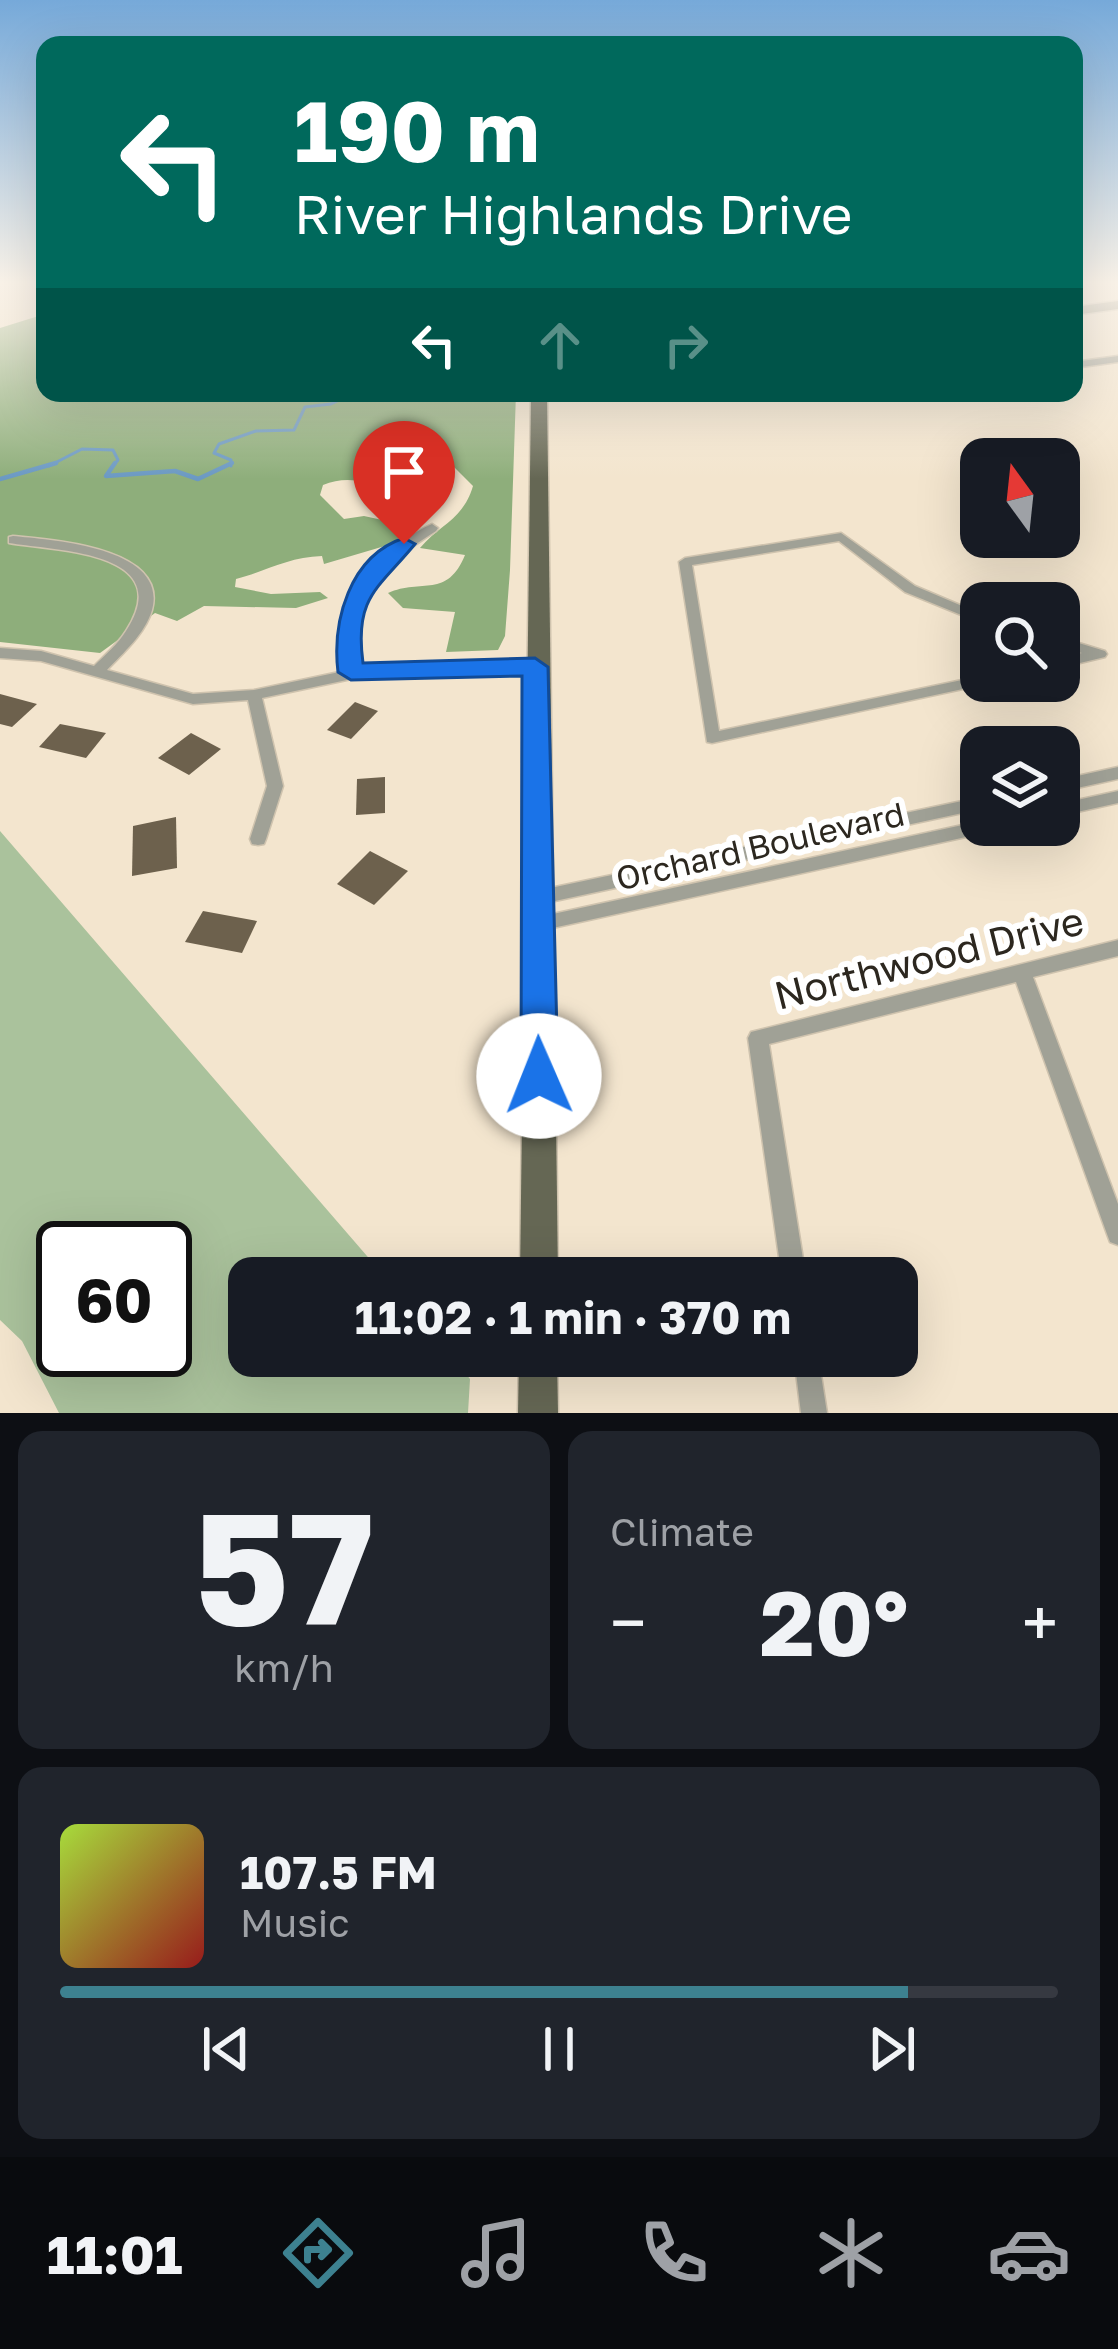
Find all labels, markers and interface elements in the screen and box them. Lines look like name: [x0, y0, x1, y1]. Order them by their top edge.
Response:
text: 190 m: [294, 80, 540, 180]
icon: left: [96, 84, 252, 240]
text: River Highlands Drive: [294, 181, 852, 246]
icon: left: [401, 312, 467, 378]
icon: ahead: [527, 312, 593, 378]
icon: right: [653, 312, 719, 378]
pin: [353, 421, 455, 544]
north arrow: [960, 438, 1080, 558]
map controls: [960, 438, 1080, 846]
icon: arrive: [371, 439, 437, 505]
button: search: [960, 582, 1080, 702]
button: layers: [960, 726, 1080, 846]
street label: Orchard Boulevard: [612, 793, 908, 898]
street label: Northwood Drive: [770, 896, 1088, 1019]
position arrow: [476, 1013, 602, 1139]
speed limit sign: 60: [36, 1221, 192, 1377]
text: 11:02 · 1 min · 370 m: [355, 1290, 791, 1344]
text: 57: [194, 1472, 374, 1659]
text: Climate: [610, 1508, 754, 1555]
text: 20°: [760, 1568, 908, 1676]
text: −: [610, 1582, 646, 1662]
text: +: [1022, 1582, 1058, 1662]
text: km/h: [234, 1644, 334, 1691]
text: 107.5 FM: [240, 1845, 437, 1899]
text: Music: [240, 1899, 350, 1946]
icon: previous: [193, 2016, 259, 2082]
icon: pause: [526, 2016, 592, 2082]
icon: next: [859, 2016, 925, 2082]
icon: directions: [276, 2211, 360, 2295]
icon: music: [454, 2211, 538, 2295]
icon: phone: [632, 2211, 716, 2295]
icon: climate: [809, 2211, 893, 2295]
icon: car: [987, 2211, 1071, 2295]
text: 11:01: [47, 2221, 183, 2286]

